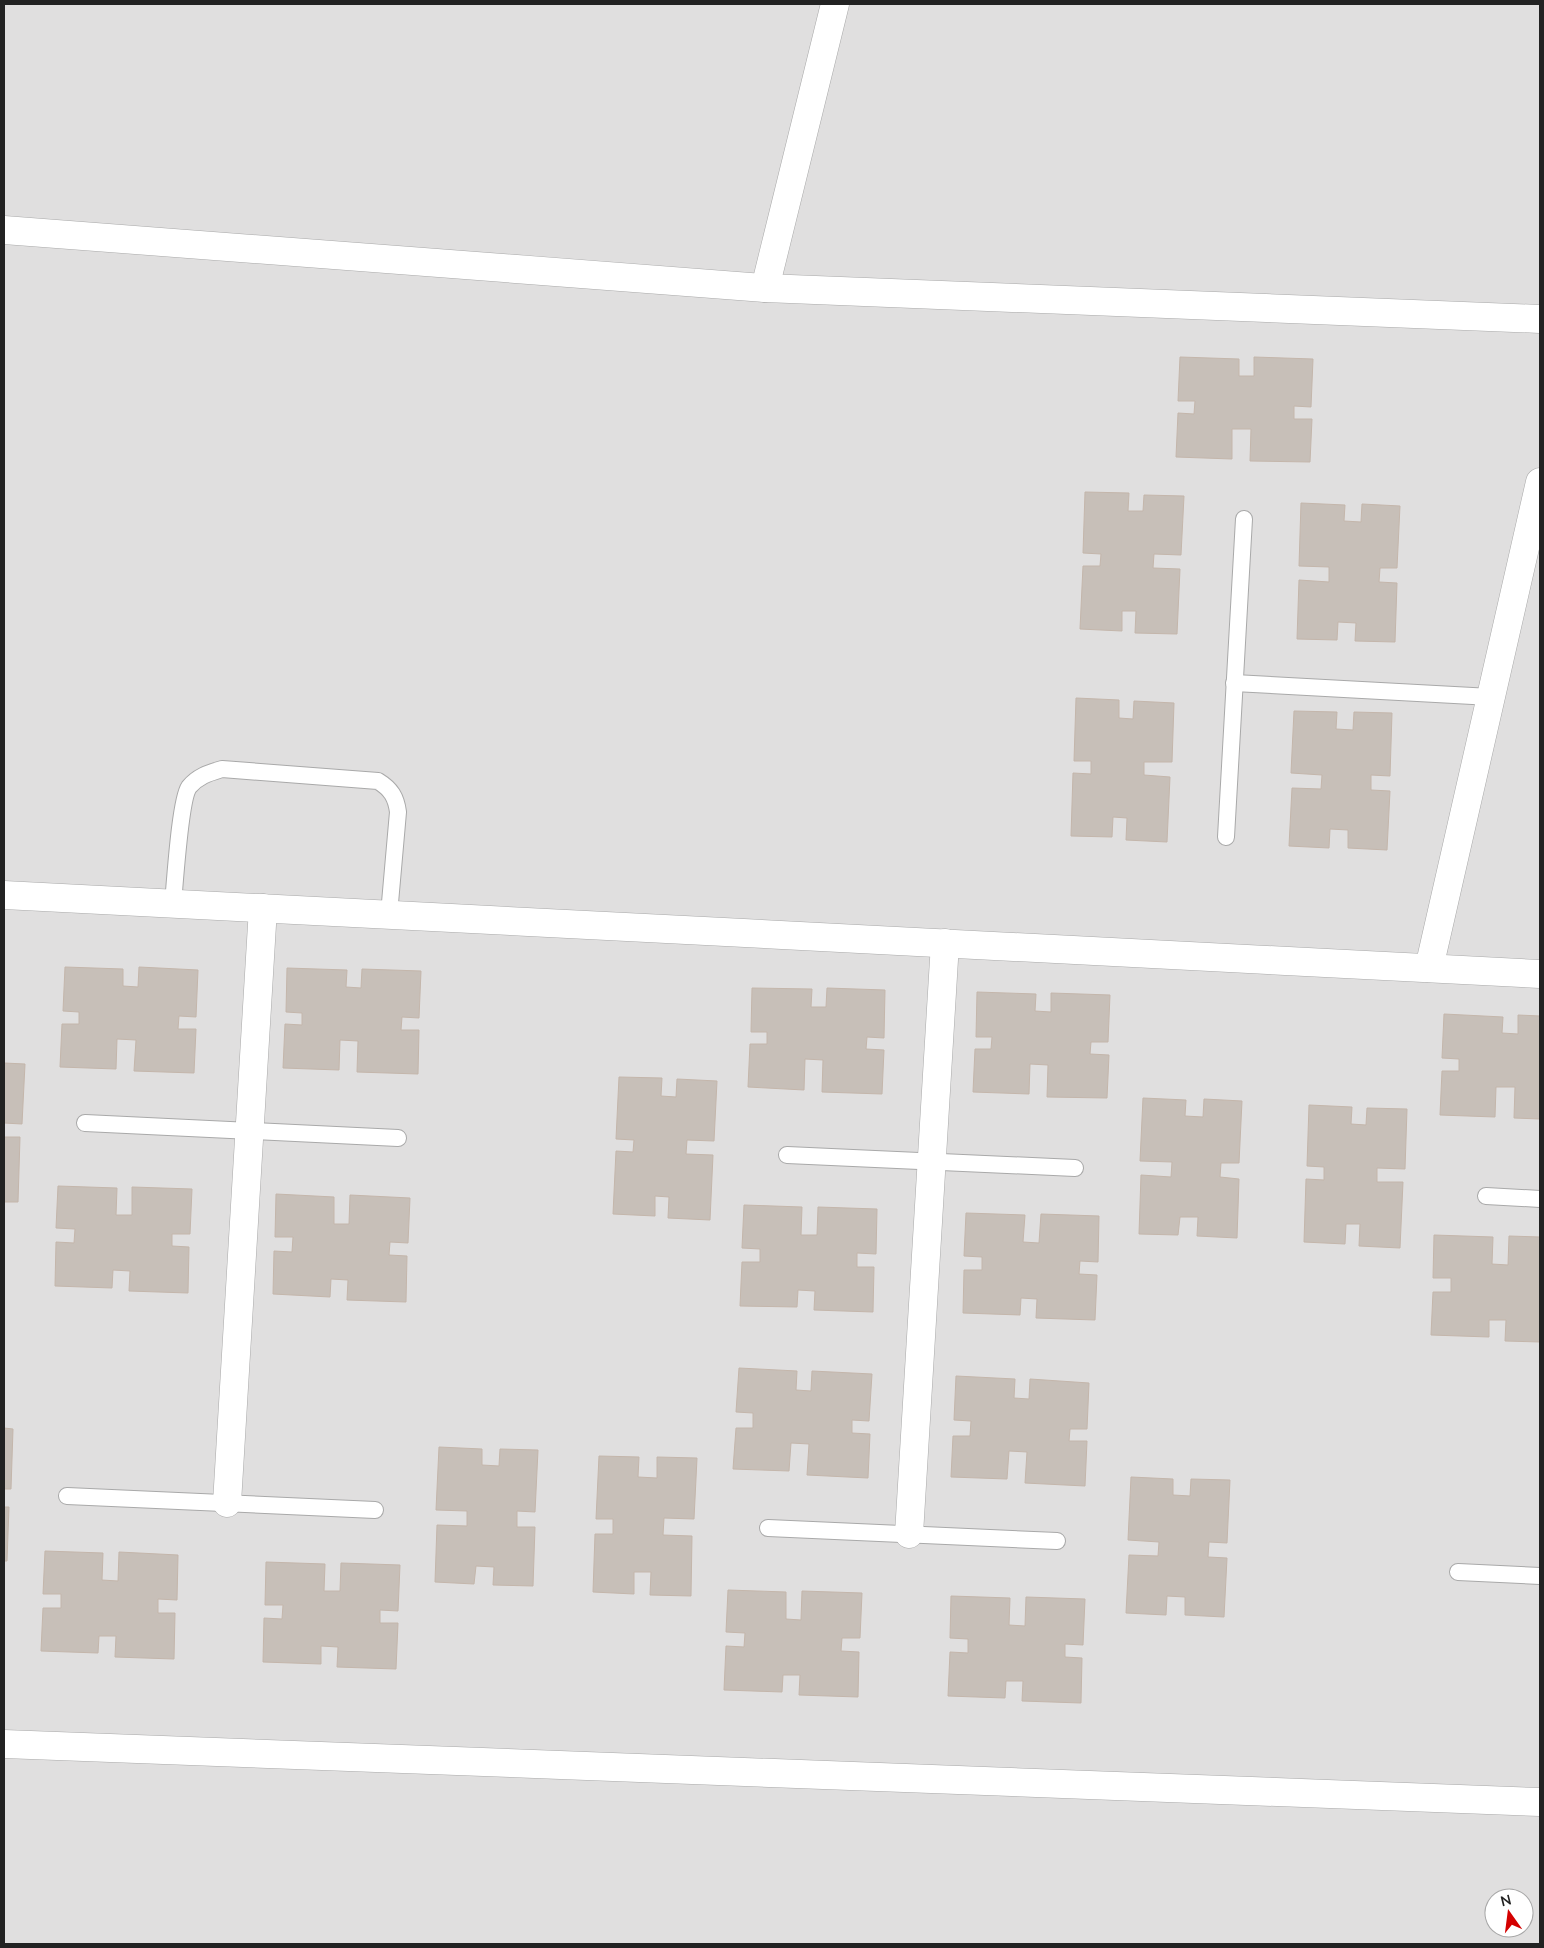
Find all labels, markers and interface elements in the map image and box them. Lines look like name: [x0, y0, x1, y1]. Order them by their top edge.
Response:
north arrow: [1484, 1888, 1534, 1938]
text: N: [1499, 1890, 1513, 1911]

